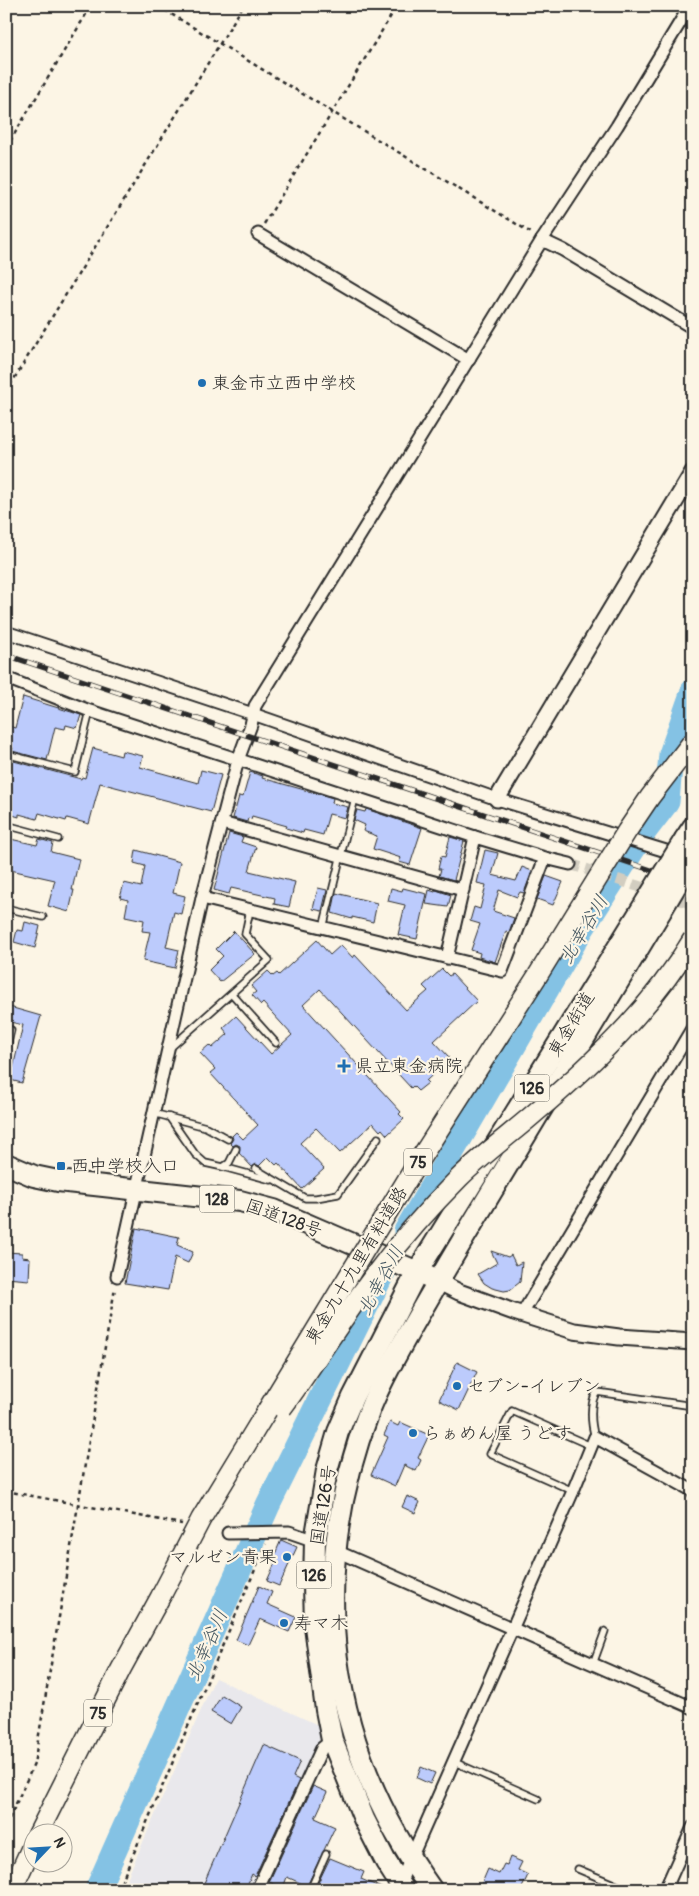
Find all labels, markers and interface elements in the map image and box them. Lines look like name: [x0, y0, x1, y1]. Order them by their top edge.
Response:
place label: 東金市立西中学校: [212, 372, 356, 395]
marker: 東金市立西中学校: [196, 377, 208, 389]
water label: 北幸谷川: [554, 891, 614, 968]
street label: 東金街道: [543, 987, 600, 1061]
place label: 県立東金病院: [355, 1055, 463, 1078]
marker: 県立東金病院: [337, 1059, 351, 1073]
road number: 126: [514, 1074, 550, 1102]
road number: 75: [404, 1148, 432, 1176]
place label: 西中学校入口: [71, 1155, 179, 1178]
marker: 西中学校入口: [55, 1160, 67, 1172]
street label: 東金九十九里有料道路: [300, 1182, 413, 1348]
road number: 128: [200, 1186, 234, 1212]
street label: 国道128号: [242, 1194, 325, 1243]
water label: 北幸谷川: [352, 1241, 409, 1320]
place label: セブン-イレブン: [467, 1375, 601, 1398]
marker: セブン-イレブン: [451, 1380, 463, 1392]
place label: らぁめん屋 うどす: [423, 1422, 572, 1445]
marker: らぁめん屋 うどす: [407, 1427, 419, 1439]
street label: 国道126号: [306, 1463, 341, 1547]
place label: マルゼン青果: [169, 1546, 277, 1569]
marker: マルゼン青果: [281, 1551, 293, 1563]
road number: 126: [296, 1562, 332, 1588]
water label: 北幸谷川: [180, 1606, 233, 1685]
place label: 寿マ木: [294, 1612, 348, 1635]
marker: 寿マ木: [278, 1617, 290, 1629]
road number: 75: [84, 1700, 112, 1726]
north arrow: [22, 1824, 72, 1874]
text: N: [50, 1835, 69, 1851]

